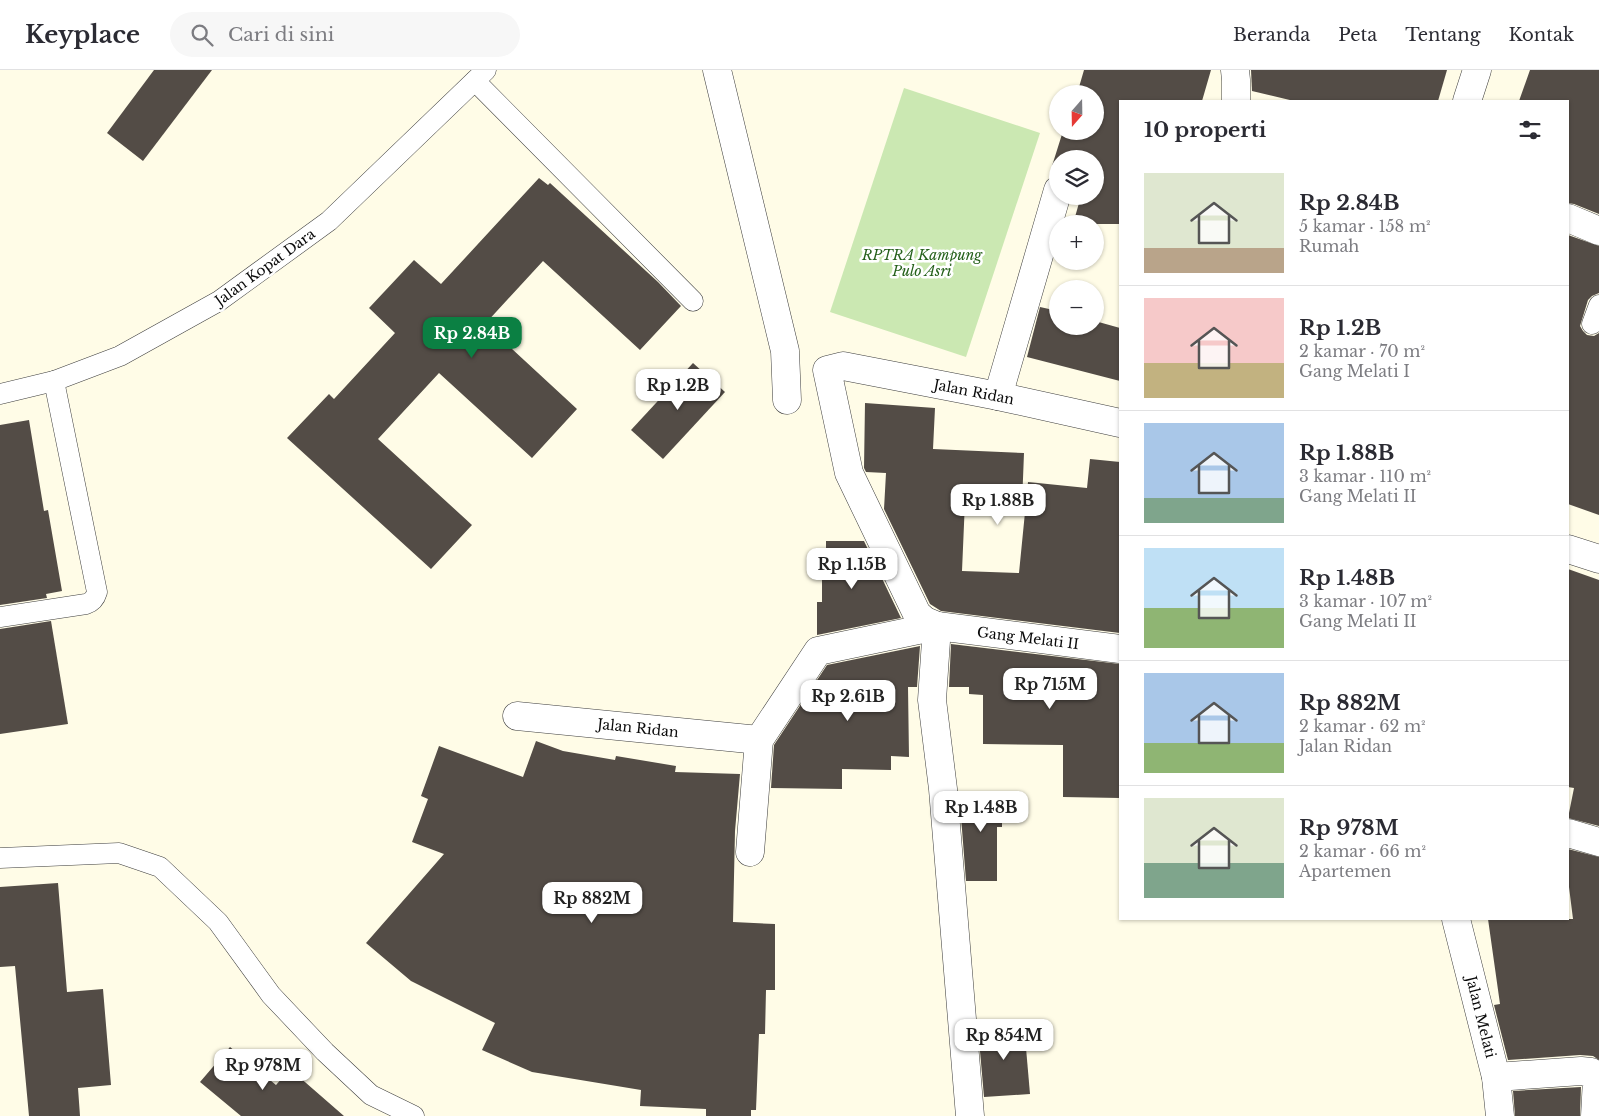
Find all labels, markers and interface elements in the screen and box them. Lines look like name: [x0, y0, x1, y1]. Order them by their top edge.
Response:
search box: [170, 12, 520, 57]
text: Keyplace: [25, 20, 140, 49]
icon: search: [188, 21, 216, 49]
text: Cari di sini: [228, 23, 334, 46]
text: Beranda: [1233, 24, 1310, 46]
text: Peta: [1338, 24, 1377, 46]
text: Tentang: [1405, 24, 1480, 46]
text: Kontak: [1508, 24, 1574, 46]
north arrow: [1049, 85, 1104, 140]
map controls: [1049, 85, 1104, 335]
icon: filters: [1516, 116, 1544, 144]
text: 10 properti: [1144, 117, 1266, 143]
button: layers: [1049, 150, 1104, 205]
text: Rp 2.84B: [1299, 190, 1400, 216]
icon: home: [1184, 193, 1244, 253]
button: +: [1049, 215, 1104, 270]
text: 5 kamar · 158 m²: [1299, 216, 1431, 236]
street label: Jalan Kopat Dara: [210, 224, 319, 311]
text: Rumah: [1299, 236, 1359, 256]
park label: RPTRA Kampung Pulo Asri: [861, 246, 983, 280]
button: −: [1049, 280, 1104, 335]
text: Rp 1.2B: [1299, 315, 1381, 341]
pin: Rp 2.84B: [420, 316, 524, 359]
icon: home: [1184, 318, 1244, 378]
text: Rp 2.84B: [434, 323, 510, 343]
text: 2 kamar · 70 m²: [1299, 341, 1425, 361]
text: Gang Melati I: [1299, 361, 1410, 381]
pin: Rp 1.2B: [632, 368, 724, 411]
text: Rp 1.2B: [647, 375, 709, 395]
street label: Jalan Ridan: [930, 375, 1016, 409]
text: Rp 1.88B: [1299, 440, 1394, 466]
icon: home: [1184, 443, 1244, 503]
text: 3 kamar · 110 m²: [1299, 466, 1431, 486]
pin: Rp 1.88B: [946, 484, 1050, 526]
text: Gang Melati II: [1299, 486, 1416, 506]
text: Rp 1.88B: [962, 490, 1034, 510]
pin: Rp 1.15B: [800, 548, 904, 590]
text: Rp 1.15B: [818, 554, 886, 574]
text: Rp 1.48B: [1299, 565, 1395, 591]
icon: home: [1184, 568, 1244, 628]
text: 3 kamar · 107 m²: [1299, 591, 1432, 611]
text: Gang Melati II: [1299, 611, 1416, 631]
street label: Gang Melati II: [976, 623, 1080, 653]
pin: Rp 715M: [1004, 668, 1096, 710]
text: Rp 715M: [1014, 674, 1086, 694]
pin: Rp 2.61B: [796, 680, 900, 722]
text: Rp 2.61B: [811, 686, 885, 706]
text: Rp 882M: [1299, 690, 1401, 716]
icon: home: [1184, 693, 1244, 753]
street label: Jalan Ridan: [595, 715, 680, 741]
text: 2 kamar · 62 m²: [1299, 716, 1426, 736]
text: Jalan Ridan: [1299, 736, 1392, 756]
pin: Rp 1.48B: [929, 790, 1033, 833]
text: Rp 1.48B: [944, 797, 1018, 817]
text: Rp 978M: [1299, 815, 1399, 841]
icon: home: [1184, 818, 1244, 878]
text: 2 kamar · 66 m²: [1299, 841, 1426, 861]
text: Apartemen: [1299, 861, 1391, 881]
pin: Rp 882M: [546, 882, 638, 924]
text: Rp 882M: [553, 888, 631, 908]
street label: Jalan Melati: [1462, 972, 1500, 1060]
pin: Rp 854M: [958, 1018, 1050, 1061]
text: Rp 854M: [965, 1025, 1043, 1045]
pin: Rp 978M: [217, 1048, 309, 1091]
text: Rp 978M: [225, 1055, 301, 1075]

